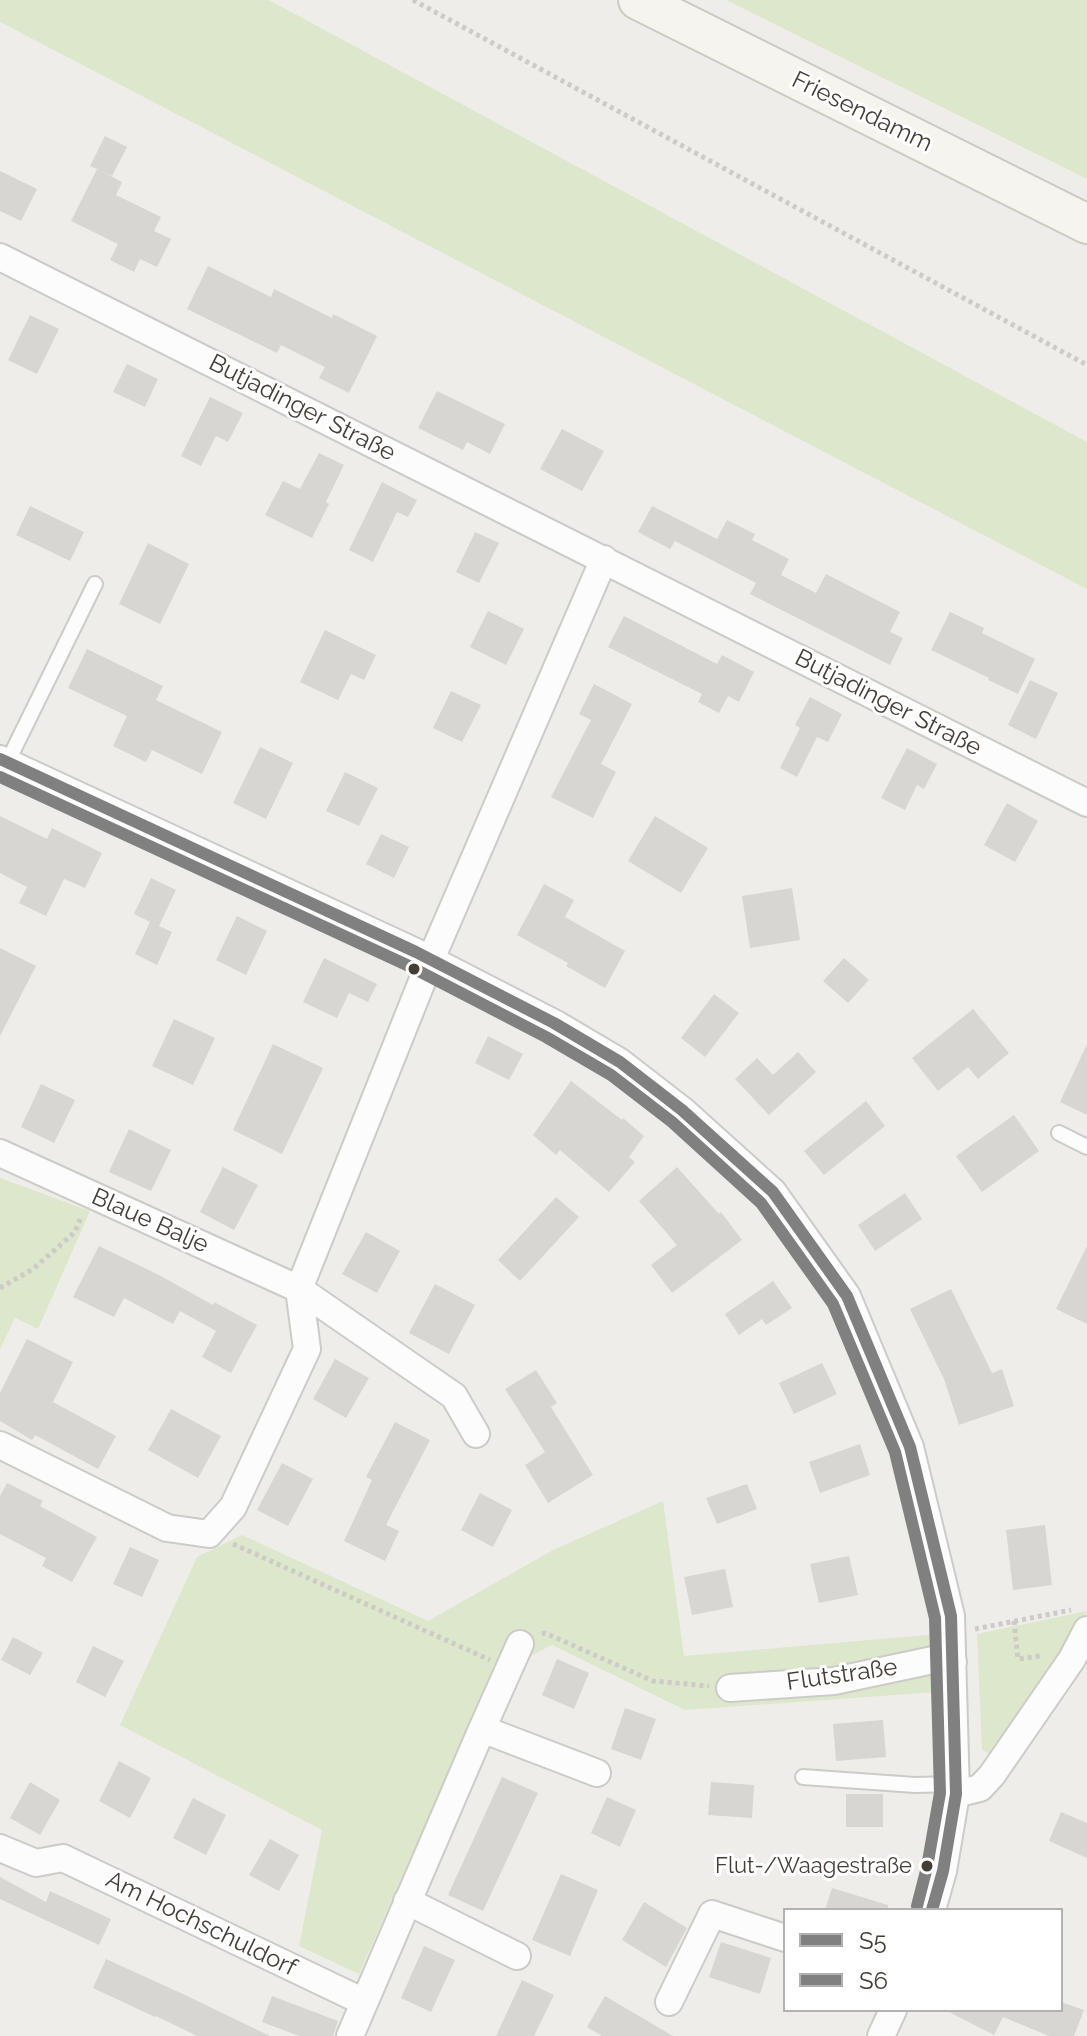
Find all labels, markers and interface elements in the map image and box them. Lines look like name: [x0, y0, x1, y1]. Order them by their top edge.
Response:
street label: Friesendamm: [787, 66, 937, 158]
street label: Butjadinger Straße: [204, 349, 400, 467]
street label: Butjadinger Straße: [790, 644, 986, 762]
unlabelled marker: [406, 961, 422, 977]
street label: Blaue Balje: [87, 1182, 213, 1260]
street label: Flutstraße: [785, 1653, 899, 1697]
place label: Flut-/Waagestraße: [715, 1853, 912, 1879]
marker: Flut-/Waagestraße: [919, 1858, 935, 1874]
street label: Am Hochschuldorf: [101, 1865, 301, 1983]
legend: [783, 1908, 1063, 2012]
text: S5: [859, 1926, 887, 1955]
text: S6: [859, 1966, 888, 1995]

